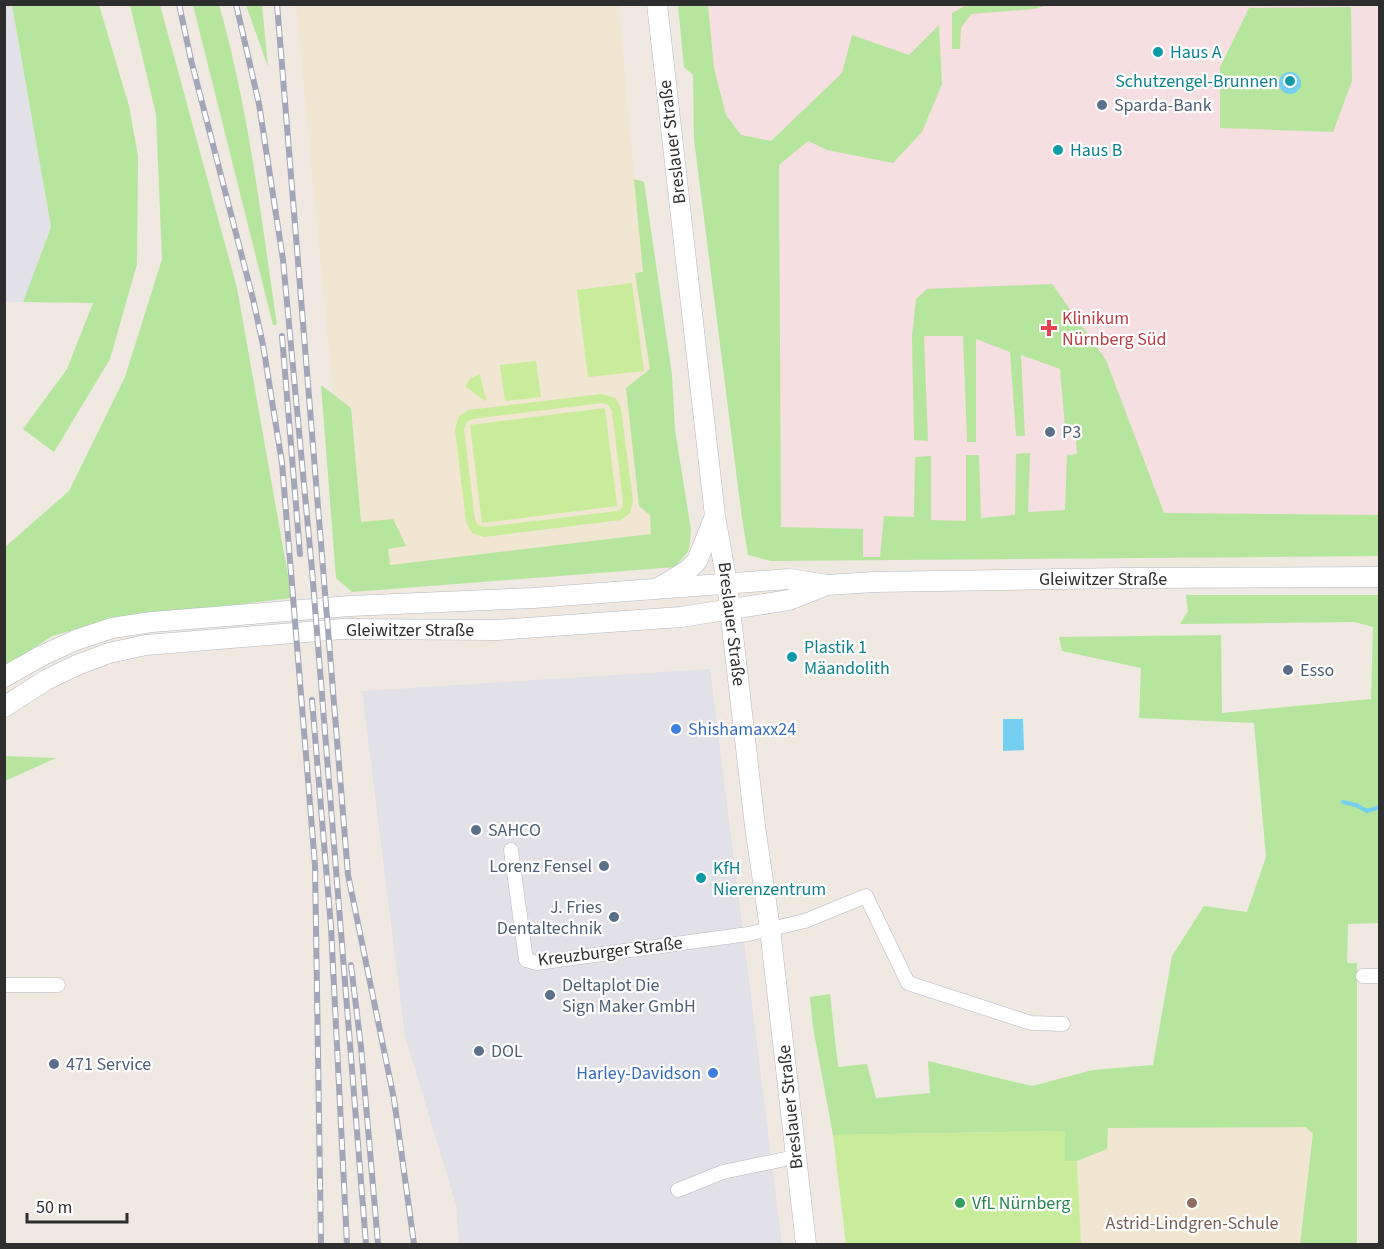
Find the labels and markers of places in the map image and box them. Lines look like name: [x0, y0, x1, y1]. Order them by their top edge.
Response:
place label: Haus A: [1170, 40, 1222, 65]
marker: Haus A: [1151, 45, 1165, 59]
place label: Schutzengel-Brunnen: [1115, 69, 1278, 94]
marker: Schutzengel-Brunnen: [1283, 74, 1297, 88]
place label: Sparda-Bank: [1114, 93, 1212, 118]
marker: Sparda-Bank: [1095, 98, 1109, 112]
place label: Haus B: [1070, 138, 1122, 163]
marker: Haus B: [1051, 143, 1065, 157]
place label: Klinikum Nürnberg Süd: [1062, 306, 1167, 352]
marker: Klinikum Nürnberg Süd: [1040, 319, 1058, 337]
place label: P3: [1062, 420, 1081, 445]
marker: P3: [1043, 425, 1057, 439]
place label: Plastik 1 Mäandolith: [804, 635, 890, 681]
marker: Plastik 1 Mäandolith: [785, 650, 799, 664]
place label: Esso: [1300, 658, 1334, 683]
marker: Esso: [1281, 663, 1295, 677]
place label: Shishamaxx24: [688, 717, 796, 742]
marker: Shishamaxx24: [669, 722, 683, 736]
place label: SAHCO: [488, 818, 541, 843]
marker: SAHCO: [469, 823, 483, 837]
place label: Lorenz Fensel: [489, 854, 592, 879]
place label: KfH Nierenzentrum: [713, 856, 826, 902]
marker: Lorenz Fensel: [597, 859, 611, 873]
marker: KfH Nierenzentrum: [694, 871, 708, 885]
place label: J. Fries Dentaltechnik: [497, 895, 602, 941]
marker: J. Fries Dentaltechnik: [607, 910, 621, 924]
place label: Deltaplot Die Sign Maker GmbH: [562, 973, 696, 1019]
marker: Deltaplot Die Sign Maker GmbH: [543, 988, 557, 1002]
place label: DOL: [491, 1039, 523, 1064]
marker: DOL: [472, 1044, 486, 1058]
place label: 471 Service: [66, 1052, 151, 1077]
marker: 471 Service: [47, 1057, 61, 1071]
place label: Harley-Davidson: [576, 1061, 701, 1086]
marker: Harley-Davidson: [706, 1066, 720, 1080]
place label: VfL Nürnberg: [972, 1191, 1070, 1216]
marker: VfL Nürnberg: [953, 1196, 967, 1210]
marker: Astrid-Lindgren-Schule: [1185, 1196, 1199, 1210]
place label: Astrid-Lindgren-Schule: [1106, 1211, 1278, 1236]

